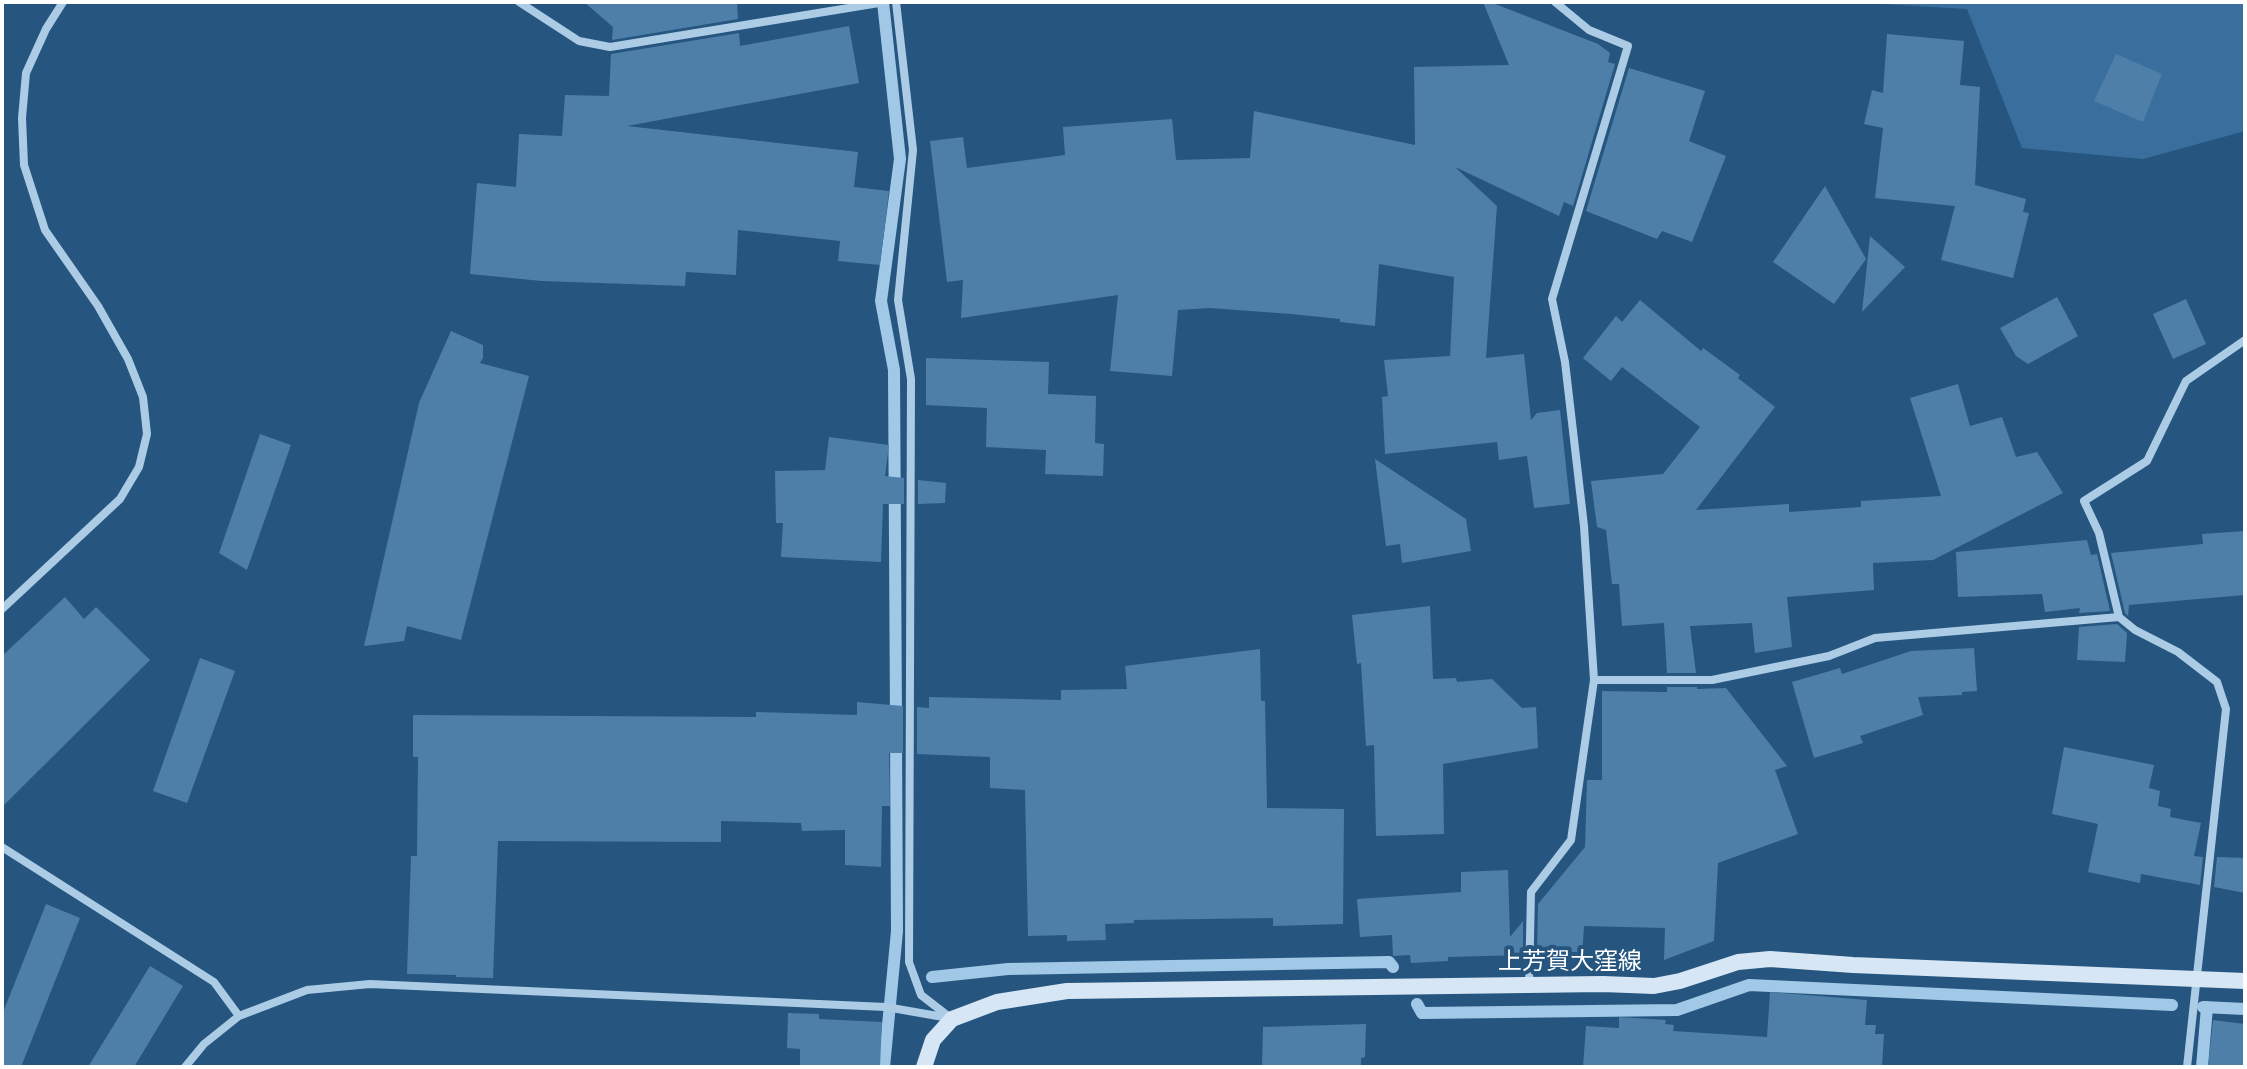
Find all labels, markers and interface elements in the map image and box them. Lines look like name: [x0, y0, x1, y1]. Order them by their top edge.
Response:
street label: 上芳賀大窪線: [1498, 948, 1642, 976]

